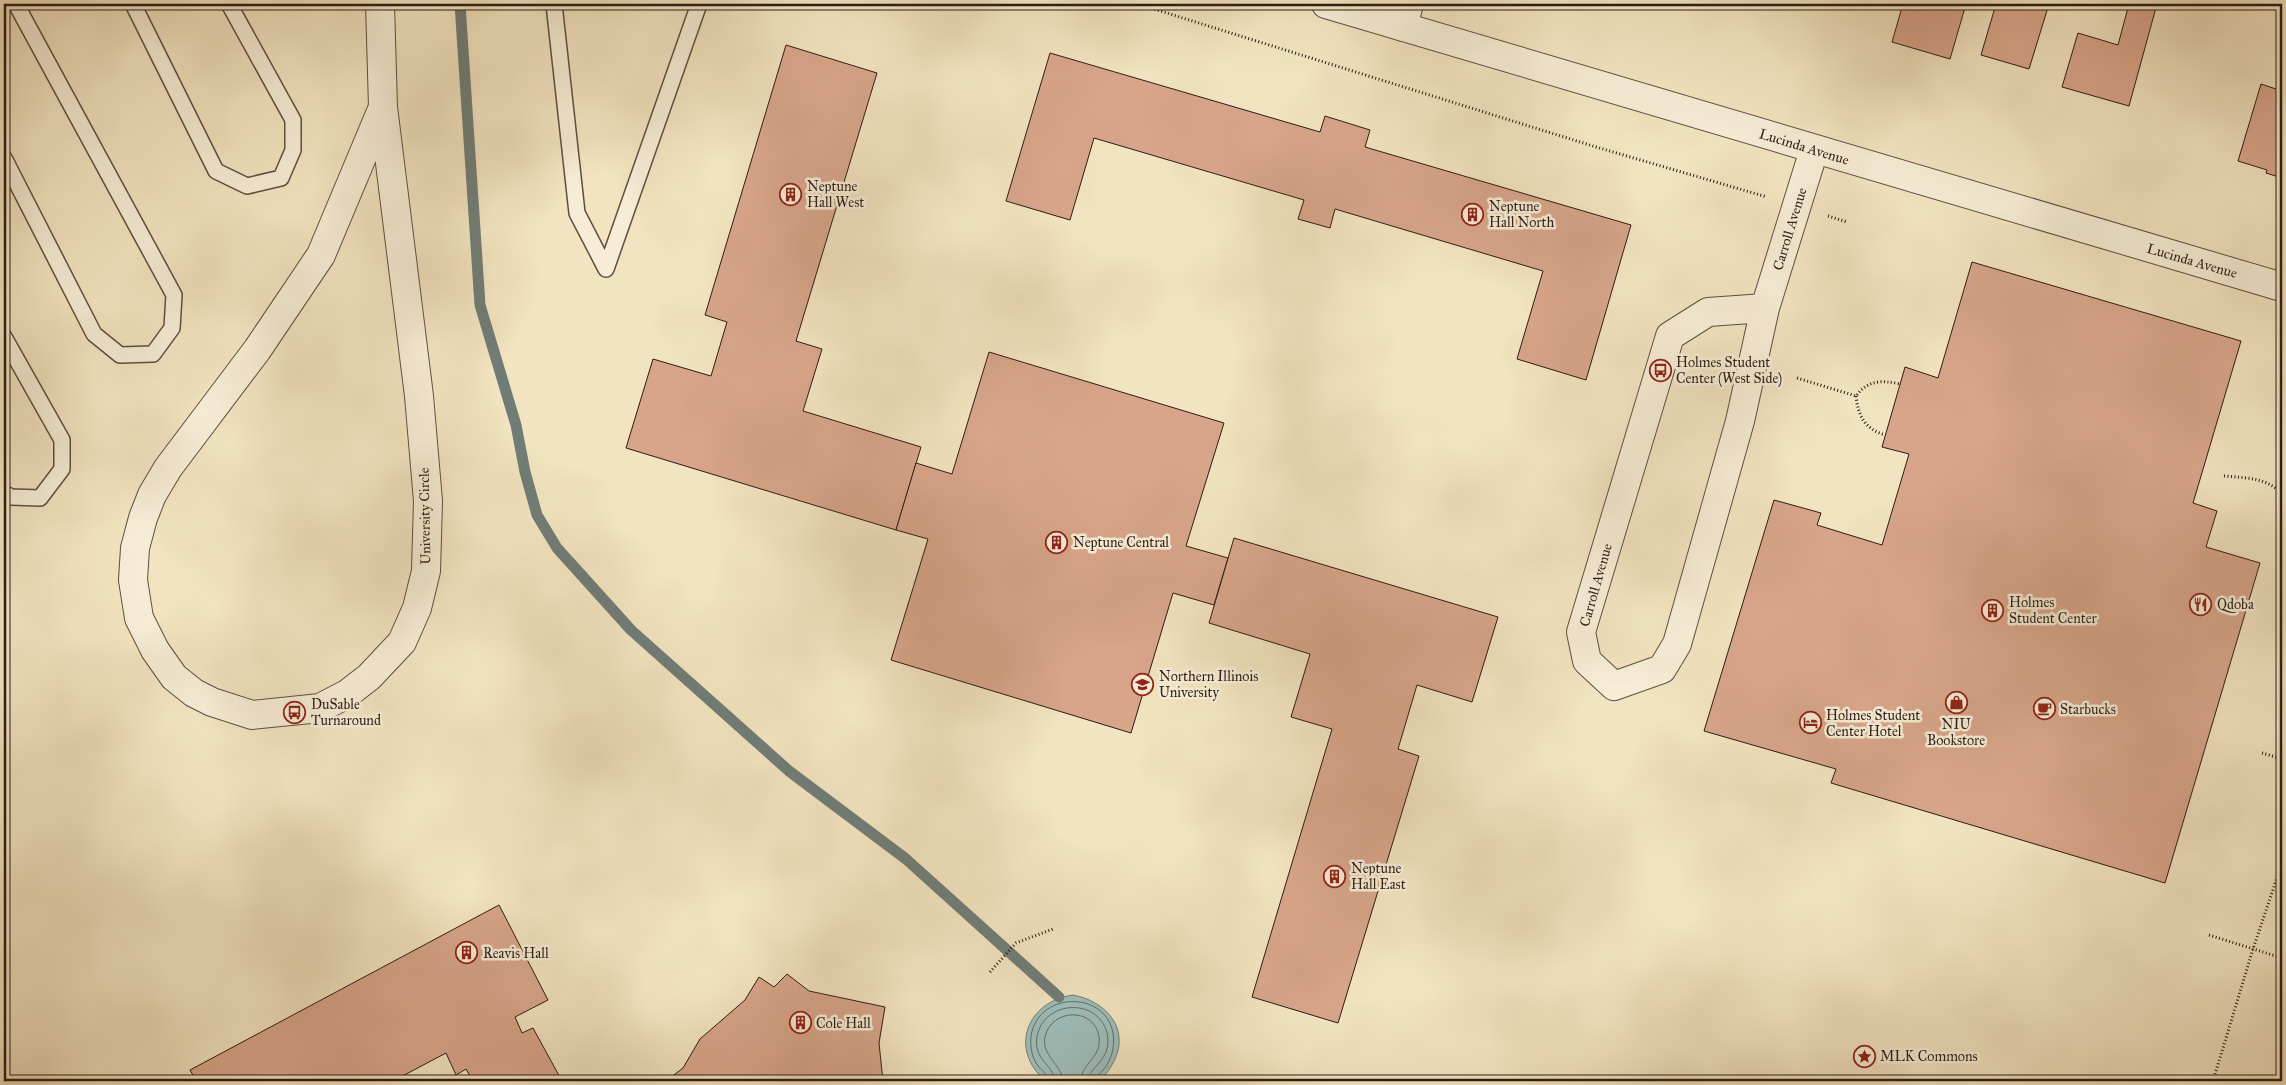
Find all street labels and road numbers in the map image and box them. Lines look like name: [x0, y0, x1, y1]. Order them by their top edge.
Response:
street label: Lucinda Avenue: [1757, 125, 1851, 169]
street label: Carroll Avenue: [1769, 185, 1811, 272]
street label: Lucinda Avenue: [2145, 240, 2239, 282]
street label: University Circle: [416, 467, 434, 565]
street label: Carroll Avenue: [1576, 541, 1616, 628]

